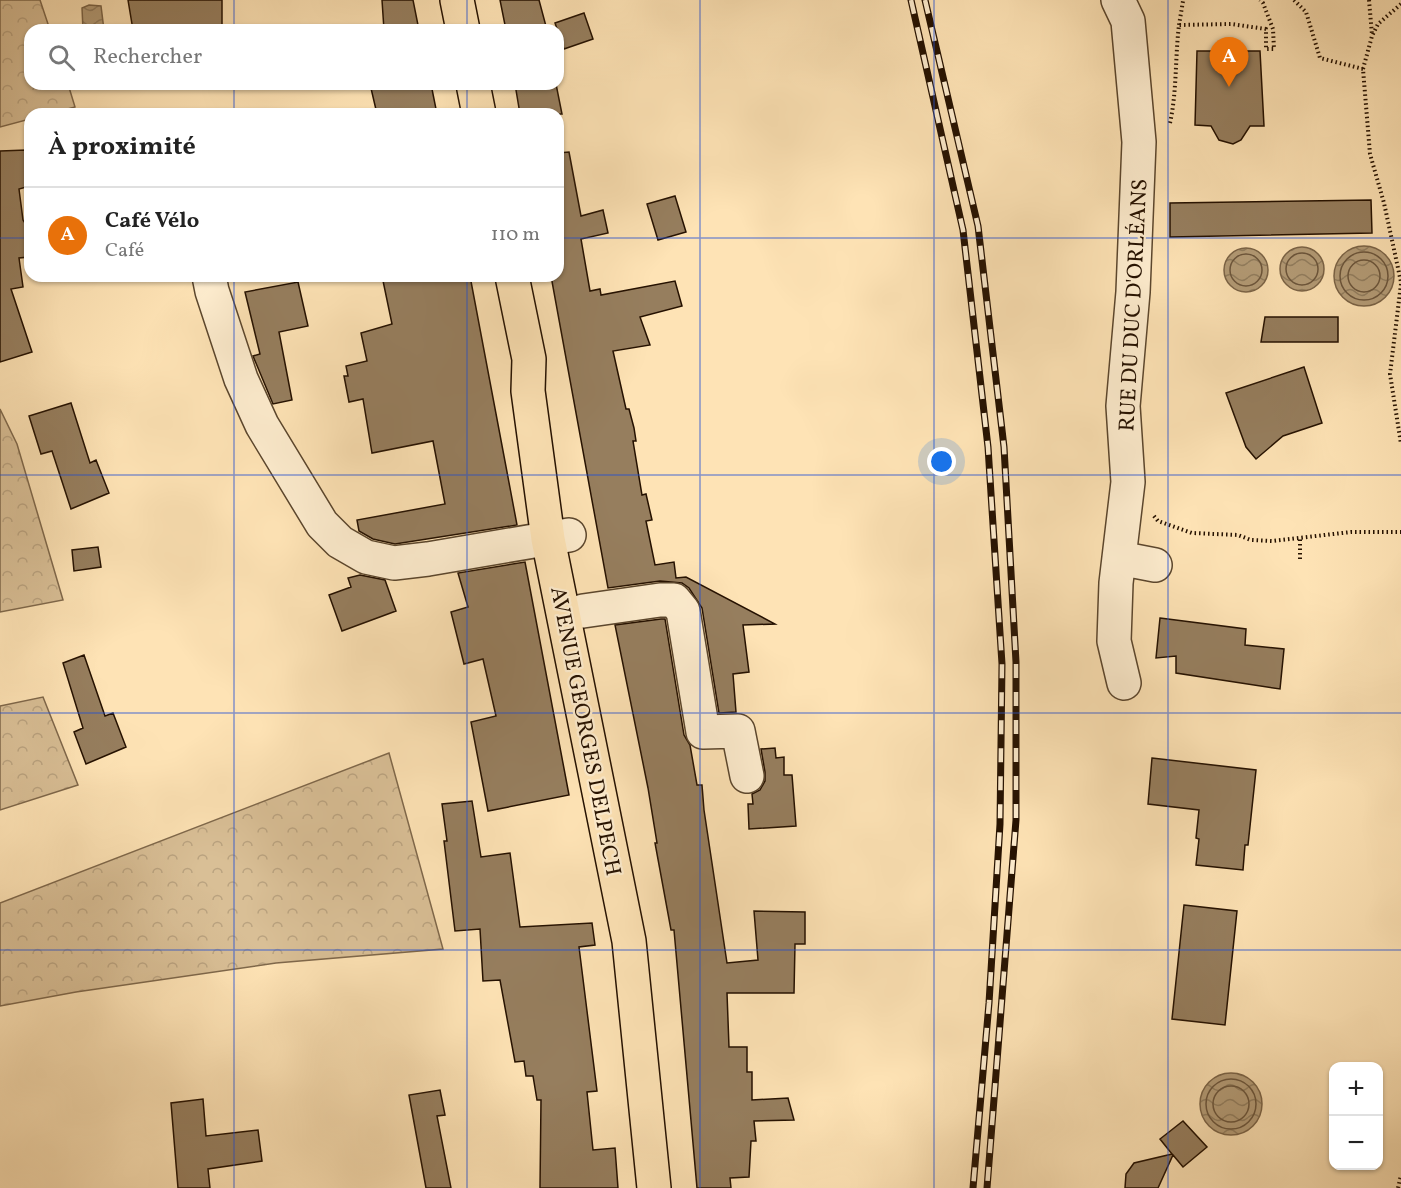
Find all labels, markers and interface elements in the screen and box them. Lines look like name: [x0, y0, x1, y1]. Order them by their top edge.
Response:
search box: [24, 24, 564, 90]
pin: A: [1210, 38, 1248, 87]
icon: search: [45, 41, 78, 74]
text: Rechercher: [93, 42, 202, 73]
text: À proximité: [48, 129, 196, 165]
street label: RUE DU DUC D'ORLÉANS: [1112, 178, 1157, 432]
text: Café Vélo: [105, 206, 199, 237]
text: A: [60, 221, 75, 249]
text: 110 m: [491, 221, 540, 249]
text: Café: [105, 237, 144, 265]
your location: [927, 447, 956, 476]
street label: AVENUE GEORGES DELPECH: [541, 584, 628, 879]
map controls: [1329, 1062, 1383, 1170]
button: +: [1329, 1062, 1383, 1116]
button: −: [1329, 1116, 1383, 1170]

